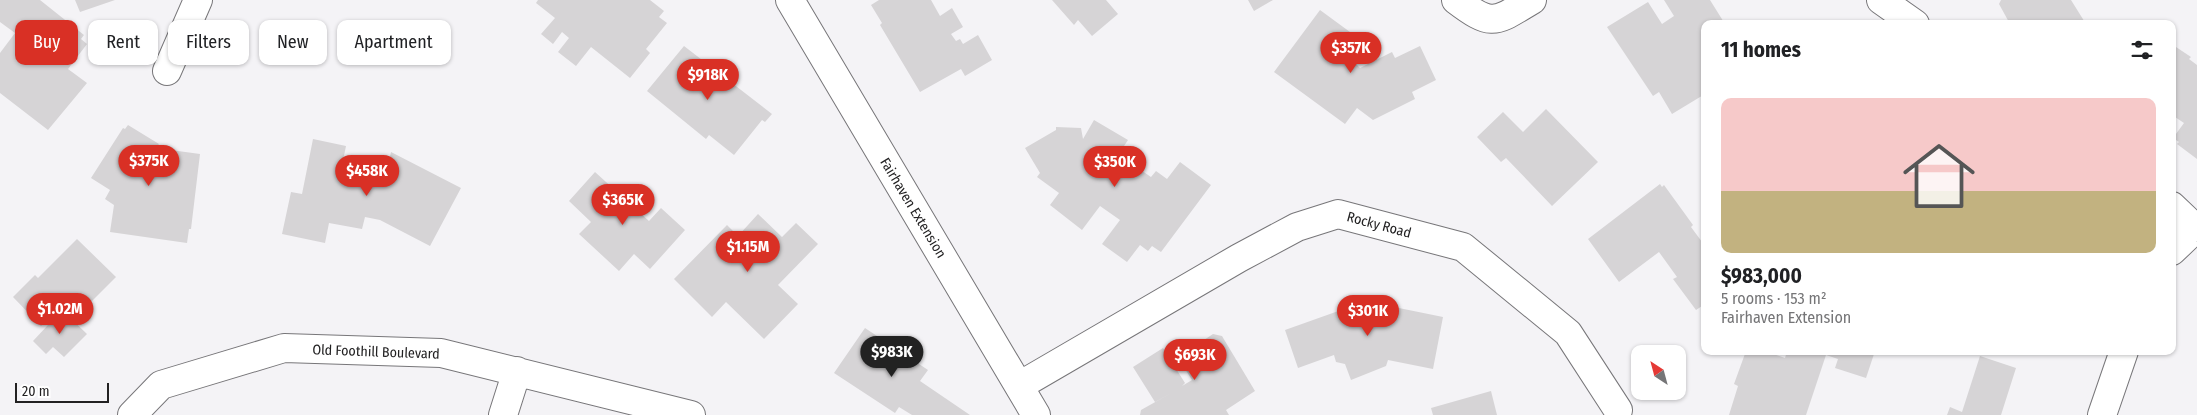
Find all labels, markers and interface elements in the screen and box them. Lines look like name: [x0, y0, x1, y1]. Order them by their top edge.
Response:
chip: Buy: [15, 20, 78, 65]
chip: Rent: [88, 20, 158, 65]
chip: Filters: [168, 20, 249, 65]
chip: New: [259, 20, 327, 65]
chip: Apartment: [337, 20, 451, 65]
pin: $357K: [1316, 32, 1386, 74]
icon: filters: [2128, 36, 2156, 64]
text: 11 homes: [1721, 37, 1801, 63]
text: $357K: [1331, 38, 1371, 57]
pin: $918K: [673, 58, 743, 101]
text: $918K: [688, 65, 728, 84]
icon: home: [1894, 131, 1984, 221]
pin: $375K: [114, 144, 184, 187]
pin: $350K: [1080, 146, 1150, 188]
text: $375K: [129, 151, 169, 170]
text: $350K: [1094, 152, 1136, 171]
pin: $458K: [332, 154, 402, 197]
street label: Fairhaven Extension: [876, 155, 950, 261]
text: $458K: [346, 161, 388, 180]
pin: $365K: [588, 184, 658, 226]
text: $365K: [603, 190, 643, 209]
street label: Rocky Road: [1345, 208, 1413, 242]
pin: $1.15M: [707, 230, 789, 273]
text: $1.15M: [727, 237, 769, 256]
text: $983,000: [1721, 263, 1802, 289]
text: 5 rooms · 153 m²: [1721, 289, 1827, 308]
pin: $1.02M: [19, 292, 101, 335]
pin: $301K: [1333, 294, 1403, 337]
text: $1.02M: [37, 299, 83, 318]
text: $301K: [1348, 301, 1388, 320]
text: Fairhaven Extension: [1721, 308, 1851, 327]
pin: $983K: [857, 336, 927, 378]
pin: $693K: [1160, 338, 1230, 381]
street label: Old Foothill Boulevard: [312, 341, 440, 363]
text: $983K: [871, 342, 913, 361]
text: $693K: [1175, 345, 1215, 364]
north arrow: [1631, 345, 1686, 400]
map controls: [1631, 345, 1686, 400]
scale bar: [15, 380, 109, 403]
text: 20 m: [22, 383, 50, 400]

